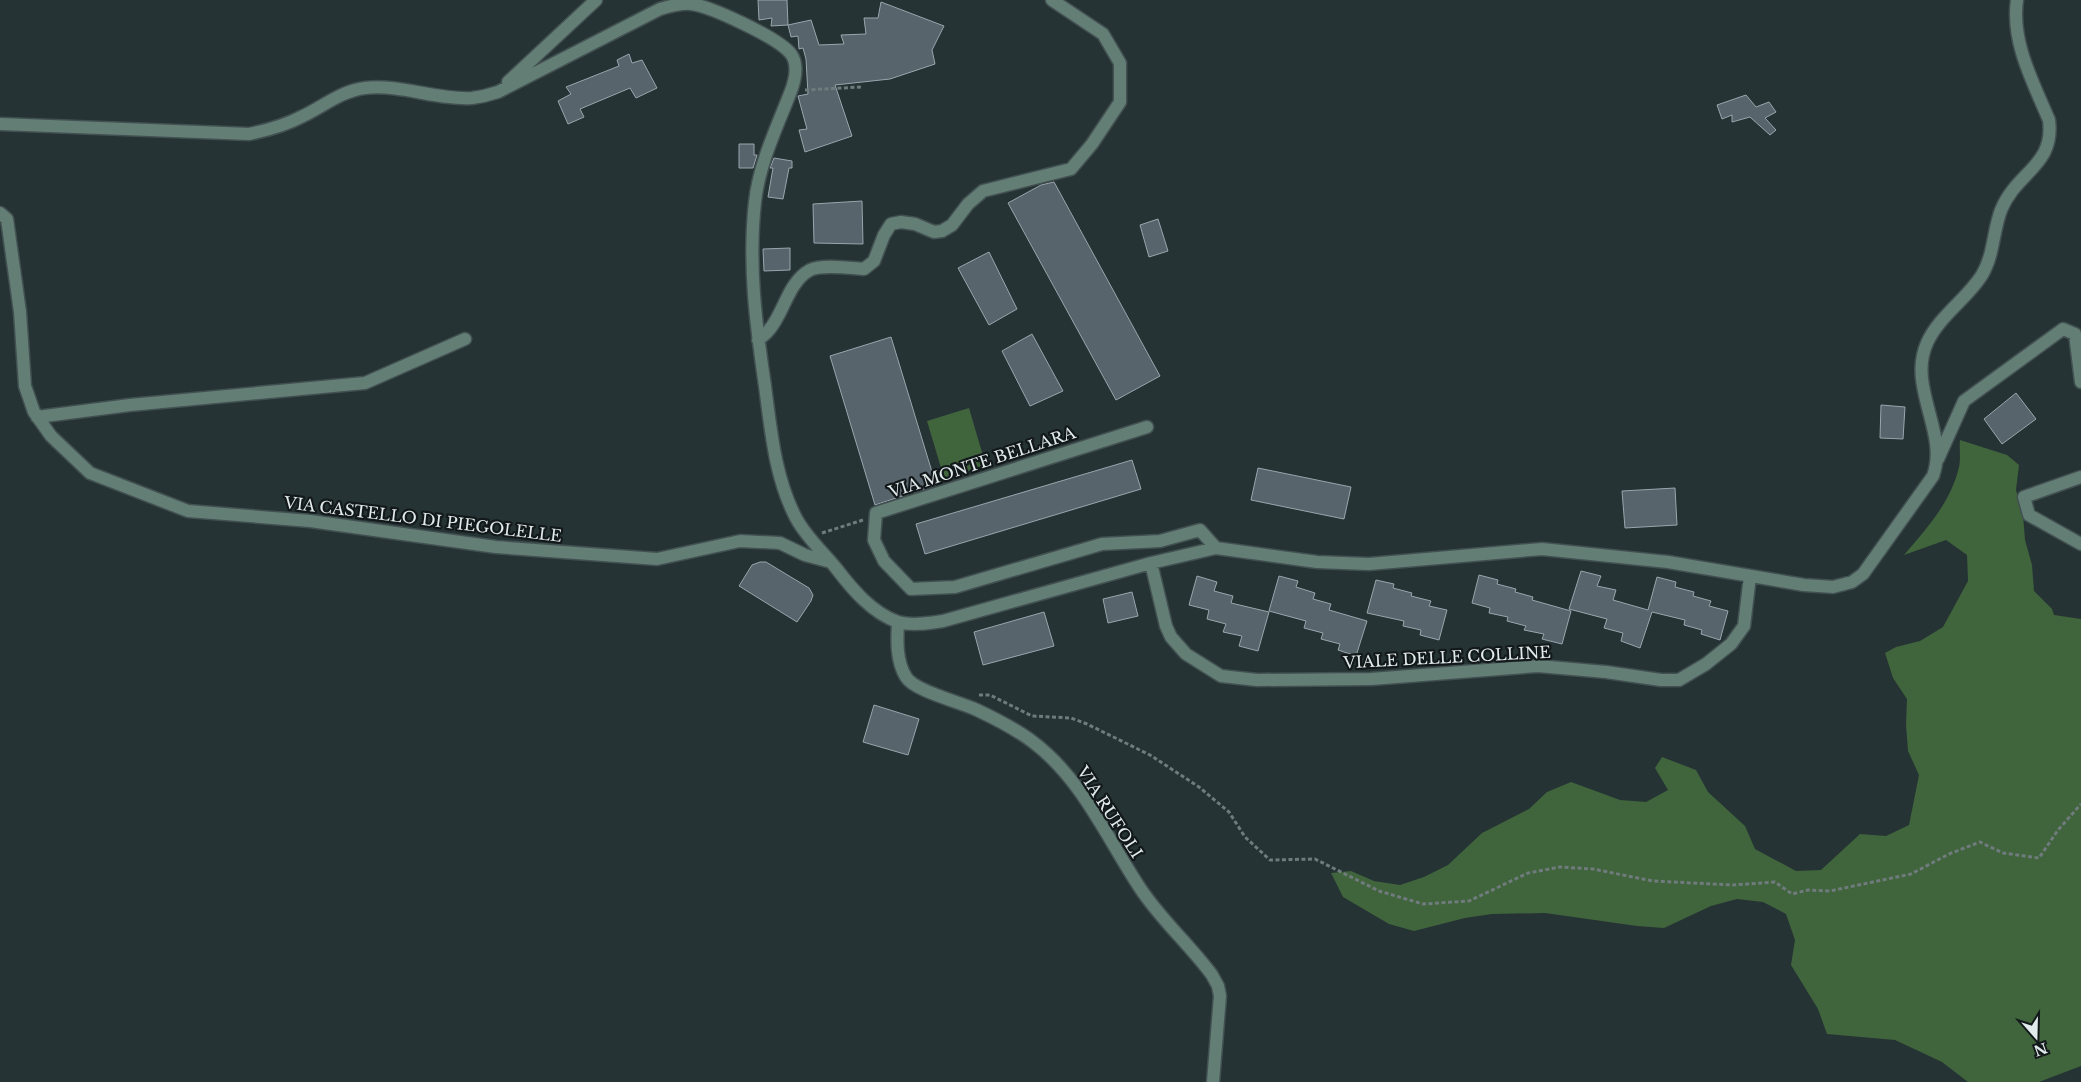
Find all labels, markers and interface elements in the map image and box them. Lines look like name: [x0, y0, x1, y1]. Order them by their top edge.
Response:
street label: VIA MONTE BELLARA: [885, 422, 1079, 502]
street label: VIA CASTELLO DI PIEGOLELLE: [282, 492, 563, 546]
street label: VIALE DELLE COLLINE: [1342, 642, 1551, 672]
street label: VIA RUFOLI: [1072, 761, 1147, 862]
north arrow: [2011, 1012, 2061, 1062]
text: N: [2031, 1039, 2050, 1060]

